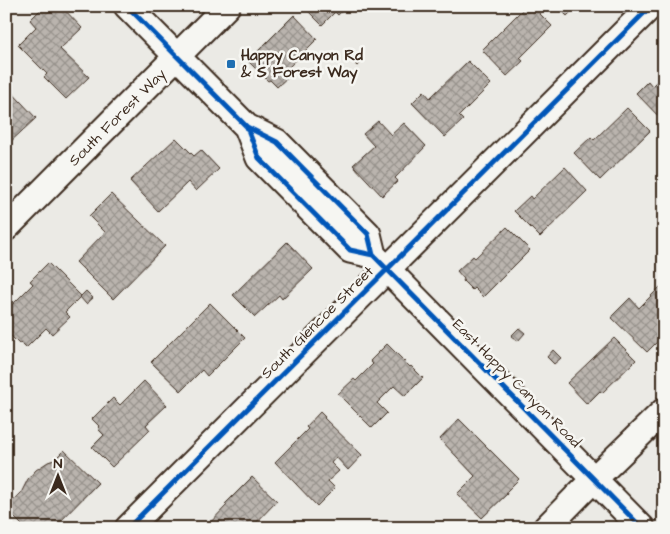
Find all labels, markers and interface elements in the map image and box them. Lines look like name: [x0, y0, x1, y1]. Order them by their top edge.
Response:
place label: Happy Canyon Rd & S Forest Way: [240, 45, 363, 84]
marker: Happy Canyon Rd & S Forest Way: [225, 58, 237, 70]
street label: South Forest Way: [64, 64, 171, 171]
street label: South Glencoe Street: [256, 261, 378, 383]
street label: East Happy Canyon Road: [447, 314, 586, 453]
north arrow: [32, 452, 82, 502]
text: N: [54, 454, 63, 474]

